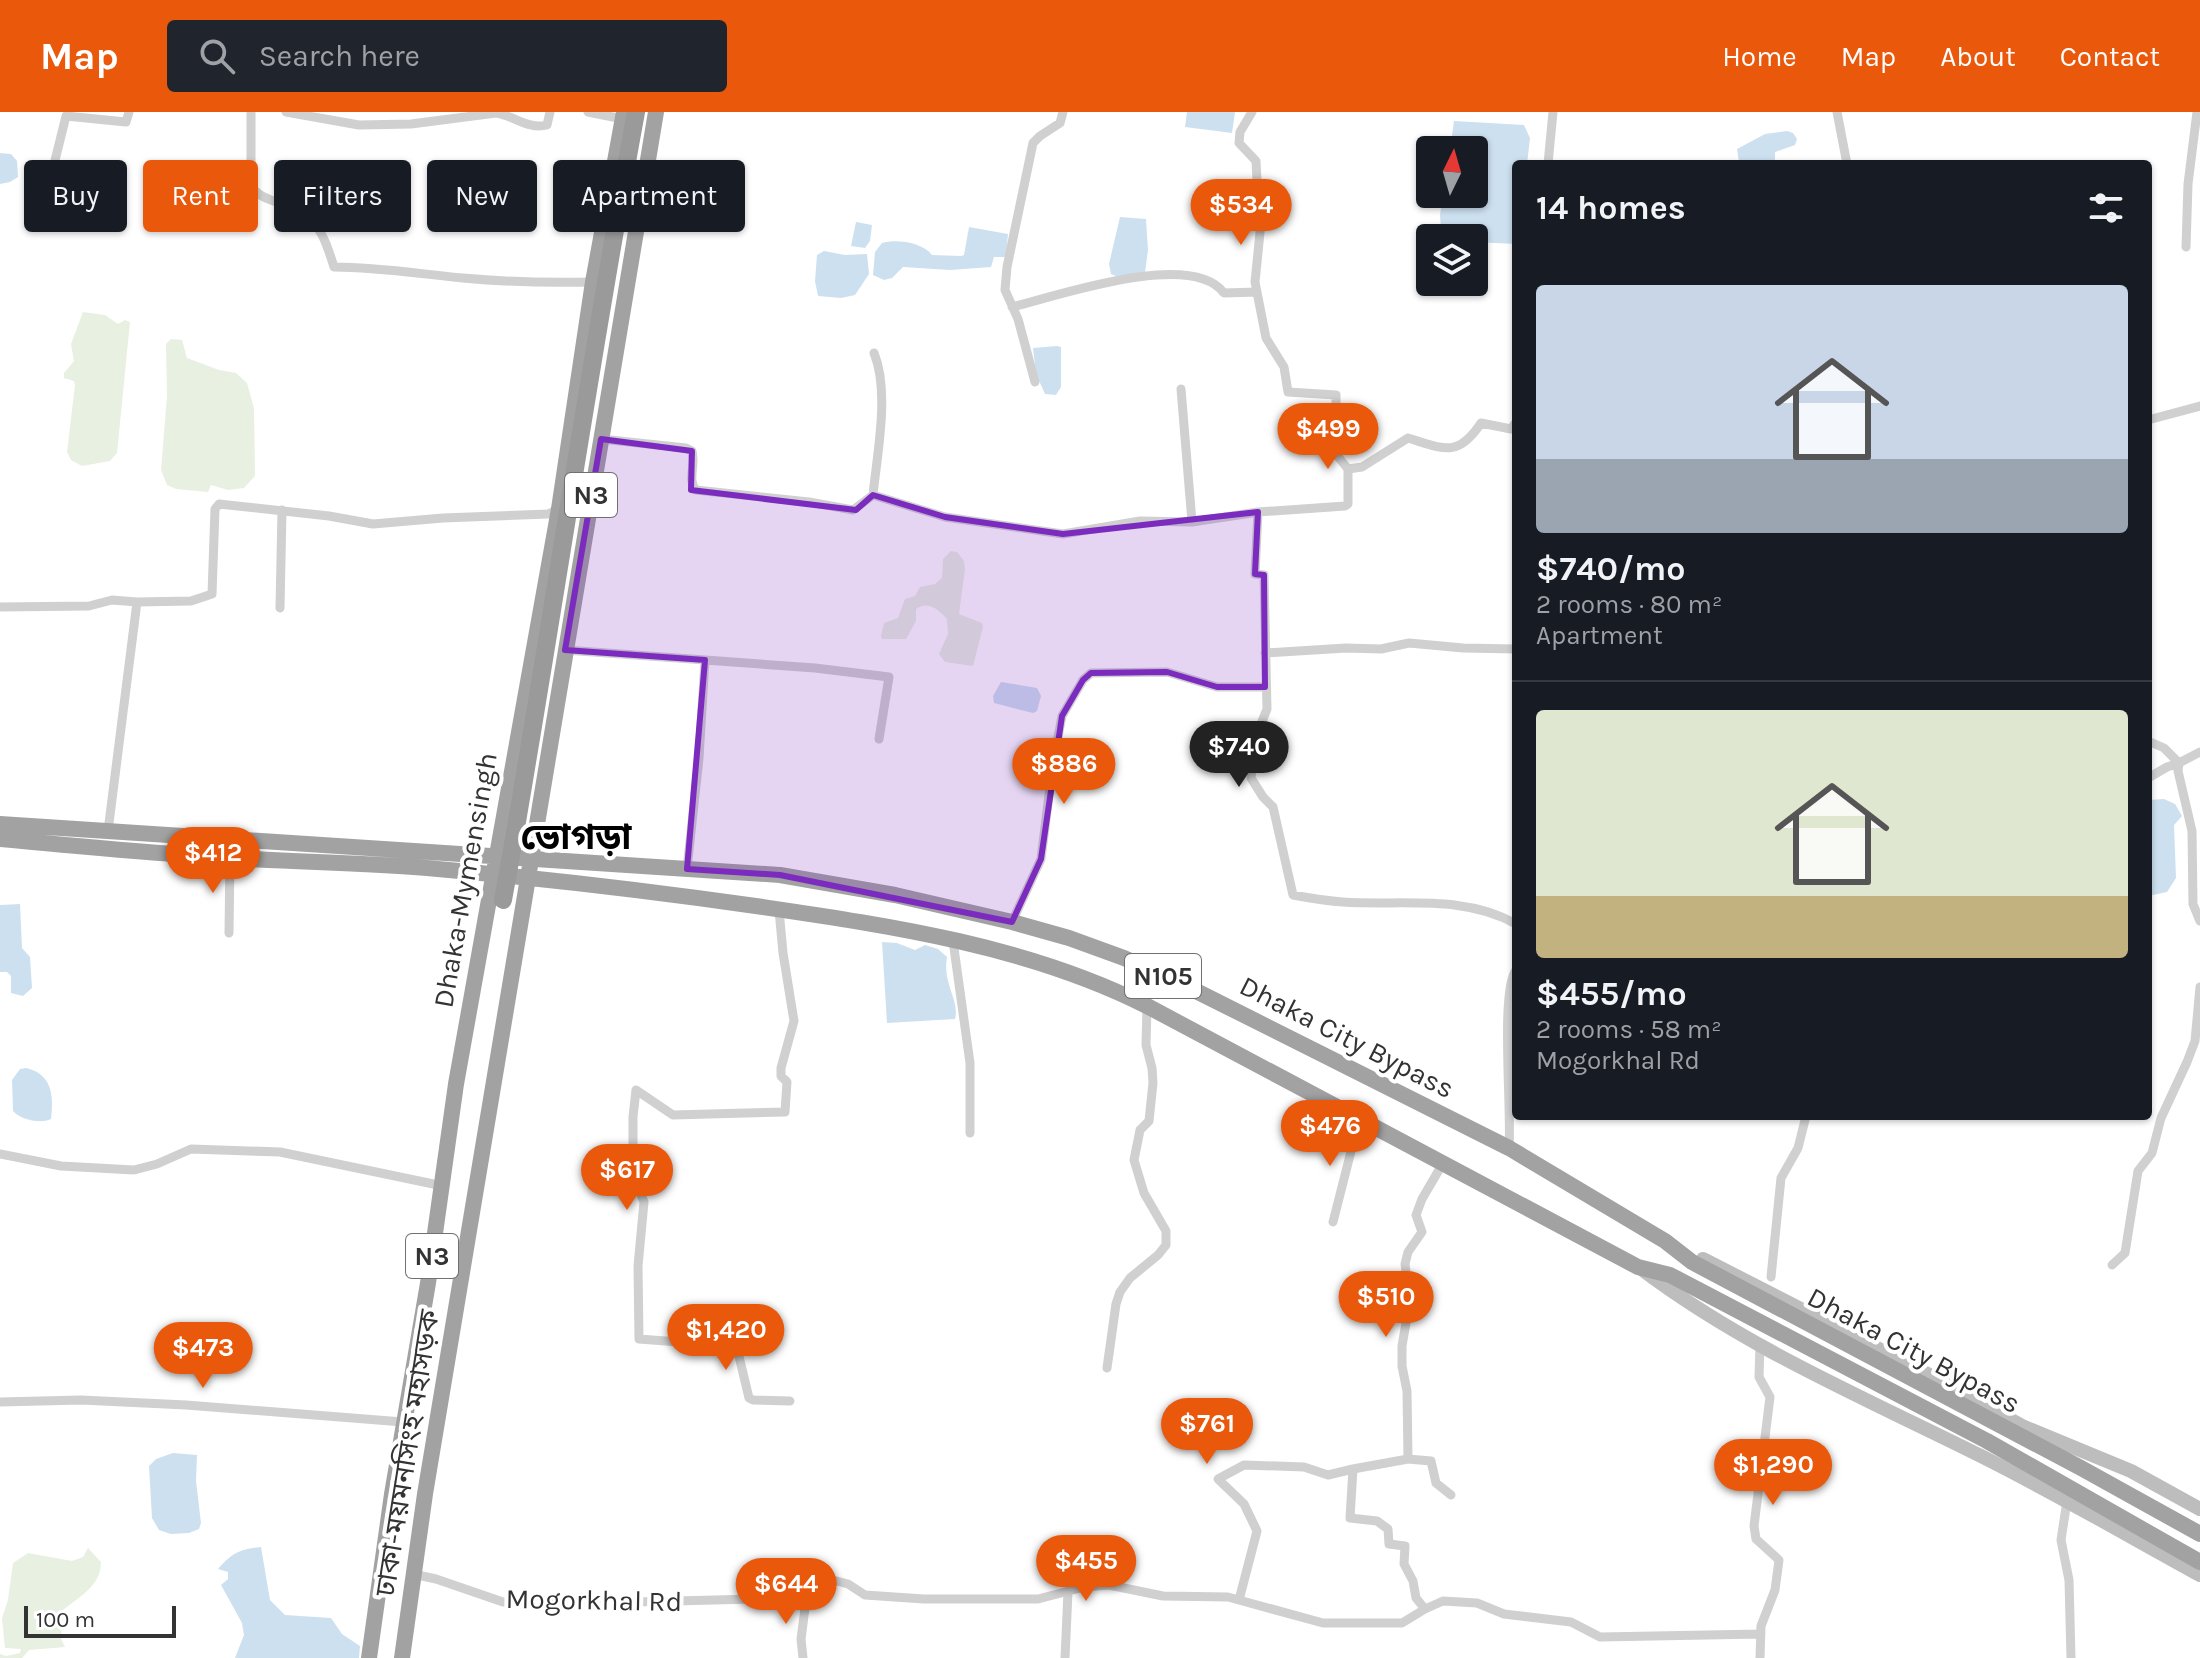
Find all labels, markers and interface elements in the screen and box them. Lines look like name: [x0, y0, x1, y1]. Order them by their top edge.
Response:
search box: [167, 20, 727, 92]
text: Map: [40, 34, 119, 79]
icon: search: [195, 34, 239, 78]
text: Search here: [259, 38, 420, 74]
text: Home: [1722, 40, 1797, 73]
text: Map: [1841, 40, 1896, 73]
text: About: [1940, 40, 2016, 73]
text: Contact: [2060, 40, 2160, 73]
north arrow: [1416, 136, 1488, 208]
map controls: [1416, 136, 1488, 296]
chip: Buy: [24, 160, 127, 232]
chip: Rent: [143, 160, 258, 232]
chip: Filters: [274, 160, 411, 232]
chip: New: [427, 160, 537, 232]
chip: Apartment: [553, 160, 745, 232]
pin: $534: [1194, 179, 1288, 247]
icon: filters: [2084, 186, 2128, 230]
text: 14 homes: [1536, 188, 1686, 228]
text: $534: [1209, 189, 1273, 220]
button: layers: [1416, 224, 1488, 296]
icon: home: [1760, 337, 1904, 481]
pin: $499: [1281, 403, 1375, 471]
text: $499: [1295, 413, 1361, 444]
road number: N3: [565, 473, 617, 517]
text: $740/mo: [1536, 549, 1686, 589]
text: 2 rooms · 80 m²: [1536, 589, 1722, 620]
text: Apartment: [1536, 620, 1663, 651]
pin: $740: [1192, 721, 1286, 789]
text: $740: [1208, 731, 1270, 762]
pin: $886: [1017, 738, 1111, 806]
text: $886: [1030, 748, 1098, 779]
street label: Dhaka-Mymensingh: [426, 750, 504, 1010]
icon: home: [1760, 762, 1904, 906]
district label: ভোগড়া: [521, 816, 632, 858]
pin: $412: [166, 827, 260, 895]
text: $412: [184, 837, 242, 868]
road number: N105: [1125, 954, 1201, 998]
street label: Dhaka City Bypass: [1234, 969, 1460, 1105]
text: $455/mo: [1536, 974, 1687, 1014]
text: 2 rooms · 58 m²: [1536, 1014, 1722, 1045]
text: Mogorkhal Rd: [1536, 1045, 1700, 1076]
pin: $476: [1283, 1100, 1377, 1168]
text: $476: [1299, 1110, 1361, 1141]
pin: $617: [580, 1144, 674, 1212]
text: $617: [599, 1154, 655, 1185]
road number: N3: [406, 1234, 458, 1278]
pin: $510: [1339, 1271, 1433, 1339]
street label: Dhaka City Bypass: [1802, 1280, 2026, 1420]
text: $510: [1357, 1281, 1415, 1312]
pin: $1,420: [661, 1304, 791, 1372]
street label: ঢাকা-ময়মনসিংহ মহাসড়ক: [368, 1307, 446, 1600]
text: $1,420: [685, 1314, 767, 1345]
pin: $473: [156, 1322, 250, 1390]
text: $473: [172, 1332, 234, 1363]
pin: $761: [1160, 1398, 1254, 1466]
text: $761: [1179, 1408, 1235, 1439]
pin: $1,290: [1708, 1439, 1838, 1507]
text: $1,290: [1732, 1449, 1814, 1480]
pin: $455: [1039, 1535, 1133, 1603]
text: $455: [1054, 1545, 1118, 1576]
pin: $644: [739, 1558, 833, 1626]
text: $644: [754, 1568, 818, 1599]
street label: Mogorkhal Rd: [505, 1582, 683, 1618]
scale bar: [24, 1602, 176, 1638]
text: 100 m: [36, 1607, 95, 1633]

